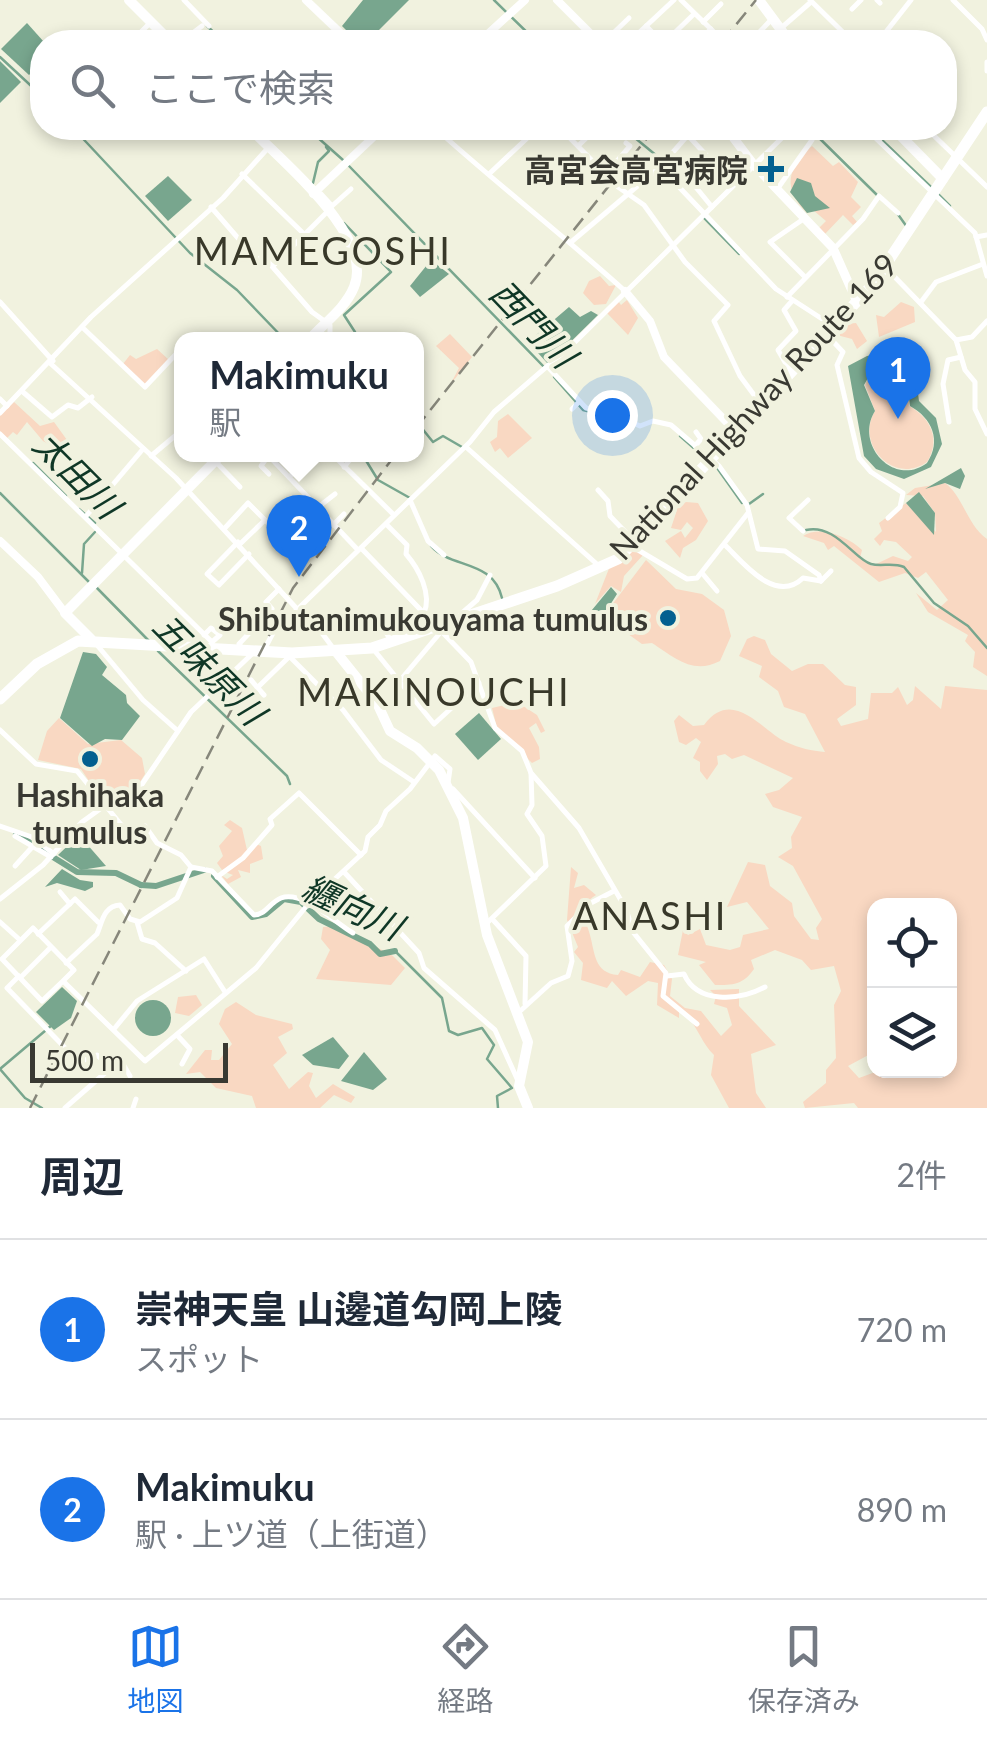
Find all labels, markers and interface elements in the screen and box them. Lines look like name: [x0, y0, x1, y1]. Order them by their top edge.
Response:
search box: [30, 30, 957, 140]
icon: search: [65, 58, 120, 113]
text: ここで検索: [145, 64, 335, 110]
place label: 高宮会高宮病院: [524, 150, 748, 189]
marker: 高宮会高宮病院: [758, 156, 784, 182]
district label: MAMEGOSHI: [194, 227, 452, 273]
street label: National Highway Route 169: [601, 245, 905, 567]
water label: 西門川: [482, 271, 588, 378]
popup: [174, 332, 424, 462]
pin: 1: [866, 336, 930, 419]
text: Makimuku: [209, 351, 389, 397]
your location: [587, 390, 638, 441]
text: 駅: [209, 402, 241, 441]
water label: 太田川: [26, 422, 133, 529]
pin: 2: [266, 494, 332, 577]
place label: Shibutanimukouyama tumulus: [218, 599, 648, 638]
water label: 五味原川: [146, 604, 277, 735]
marker: Shibutanimukouyama tumulus: [657, 607, 679, 629]
district label: MAKINOUCHI: [297, 668, 571, 714]
marker: Hashihaka tumulus: [79, 748, 101, 770]
place label: Hashihaka tumulus: [16, 775, 164, 851]
water label: 纒向川: [297, 865, 413, 949]
district label: ANASHI: [572, 892, 728, 938]
map controls: [867, 898, 957, 1078]
button: locate: [867, 898, 957, 988]
button: layers: [867, 988, 957, 1078]
scale bar: [30, 1038, 228, 1082]
text: 500 m: [45, 1043, 124, 1077]
text: 周辺: [40, 1151, 124, 1201]
text: 2件: [896, 1155, 947, 1194]
text: 崇神天皇 山邊道勾岡上陵: [135, 1285, 562, 1331]
text: 1: [63, 1310, 82, 1349]
text: 720 m: [857, 1310, 947, 1349]
text: スポット: [135, 1339, 263, 1378]
text: Makimuku: [135, 1463, 315, 1509]
text: 2: [63, 1490, 82, 1529]
text: 890 m: [857, 1490, 947, 1529]
text: 駅 · 上ツ道（上街道）: [135, 1514, 448, 1553]
tab: 地図: [127, 1619, 183, 1719]
tab: 経路: [437, 1619, 494, 1719]
tab: 保存済み: [748, 1619, 860, 1719]

